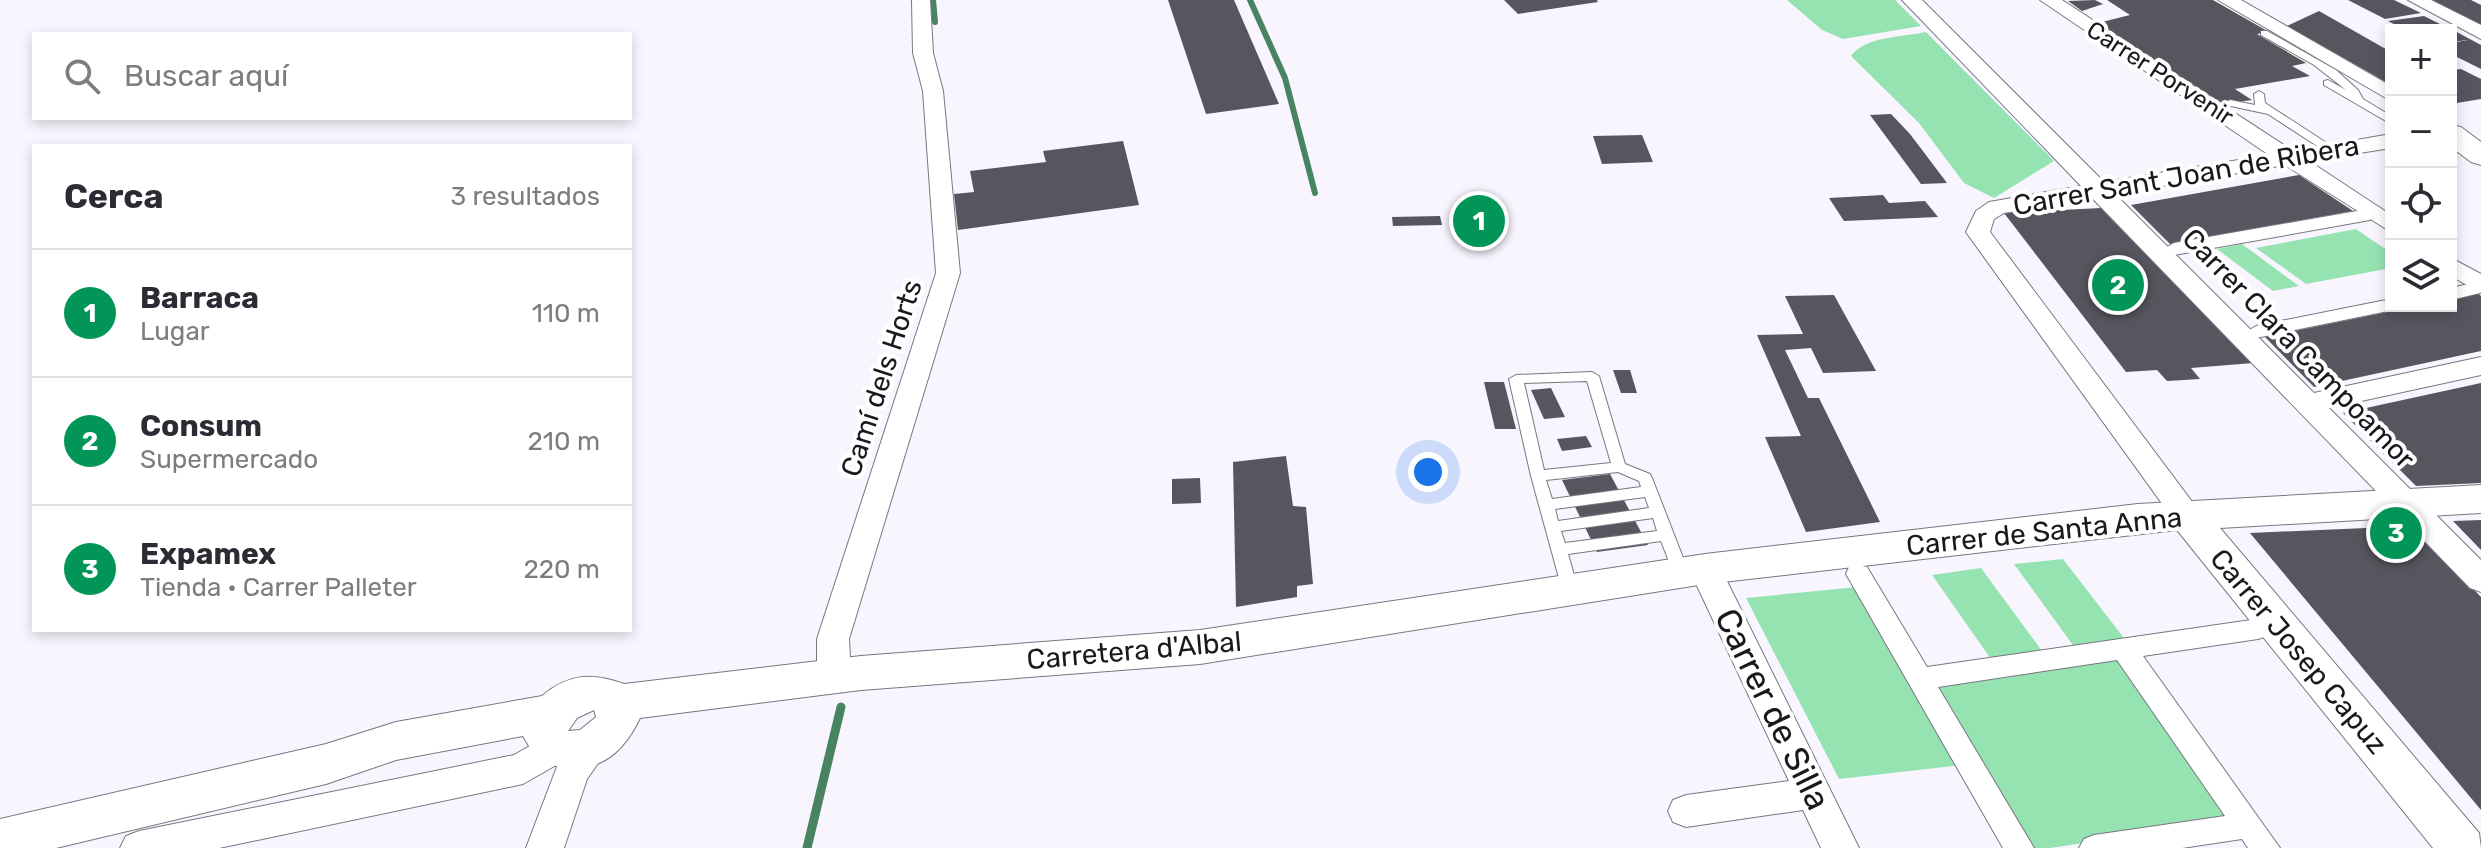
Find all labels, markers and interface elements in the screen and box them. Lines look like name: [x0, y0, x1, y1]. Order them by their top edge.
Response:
street label: Carrer Porvenir: [2081, 15, 2239, 131]
map controls: [2385, 24, 2457, 312]
button: +: [2385, 24, 2457, 96]
search box: [32, 32, 632, 120]
icon: search: [60, 54, 104, 98]
text: Buscar aquí: [124, 58, 288, 94]
button: −: [2385, 96, 2457, 168]
street label: Carrer Sant Joan de Ribera: [2011, 129, 2362, 222]
button: locate: [2385, 168, 2457, 240]
text: Cerca: [64, 176, 163, 217]
text: 3 resultados: [450, 181, 600, 212]
pin: 1: [1453, 191, 1505, 251]
street label: Carrer Clara Campoamor: [2176, 222, 2422, 475]
button: layers: [2385, 240, 2457, 312]
pin: 2: [2092, 255, 2144, 315]
street label: Camí dels Horts: [834, 276, 929, 481]
text: Barraca: [140, 280, 259, 316]
text: 1: [84, 298, 96, 329]
text: 110 m: [532, 298, 600, 329]
text: Lugar: [140, 316, 210, 347]
text: Consum: [140, 408, 262, 444]
text: 2: [82, 426, 98, 457]
text: 210 m: [528, 426, 600, 457]
text: Supermercado: [140, 444, 318, 475]
your location: [1408, 452, 1448, 492]
street label: Carrer de Santa Anna: [1905, 501, 2184, 562]
pin: 3: [2370, 503, 2422, 563]
text: Expamex: [140, 536, 276, 572]
street label: Carrer Josep Capuz: [2203, 542, 2394, 760]
text: 3: [81, 554, 99, 585]
text: 220 m: [523, 554, 600, 585]
text: Tienda · Carrer Palleter: [140, 572, 417, 603]
street label: Carrer de Silla: [1706, 602, 1839, 816]
street label: Carretera d'Albal: [1025, 625, 1243, 676]

